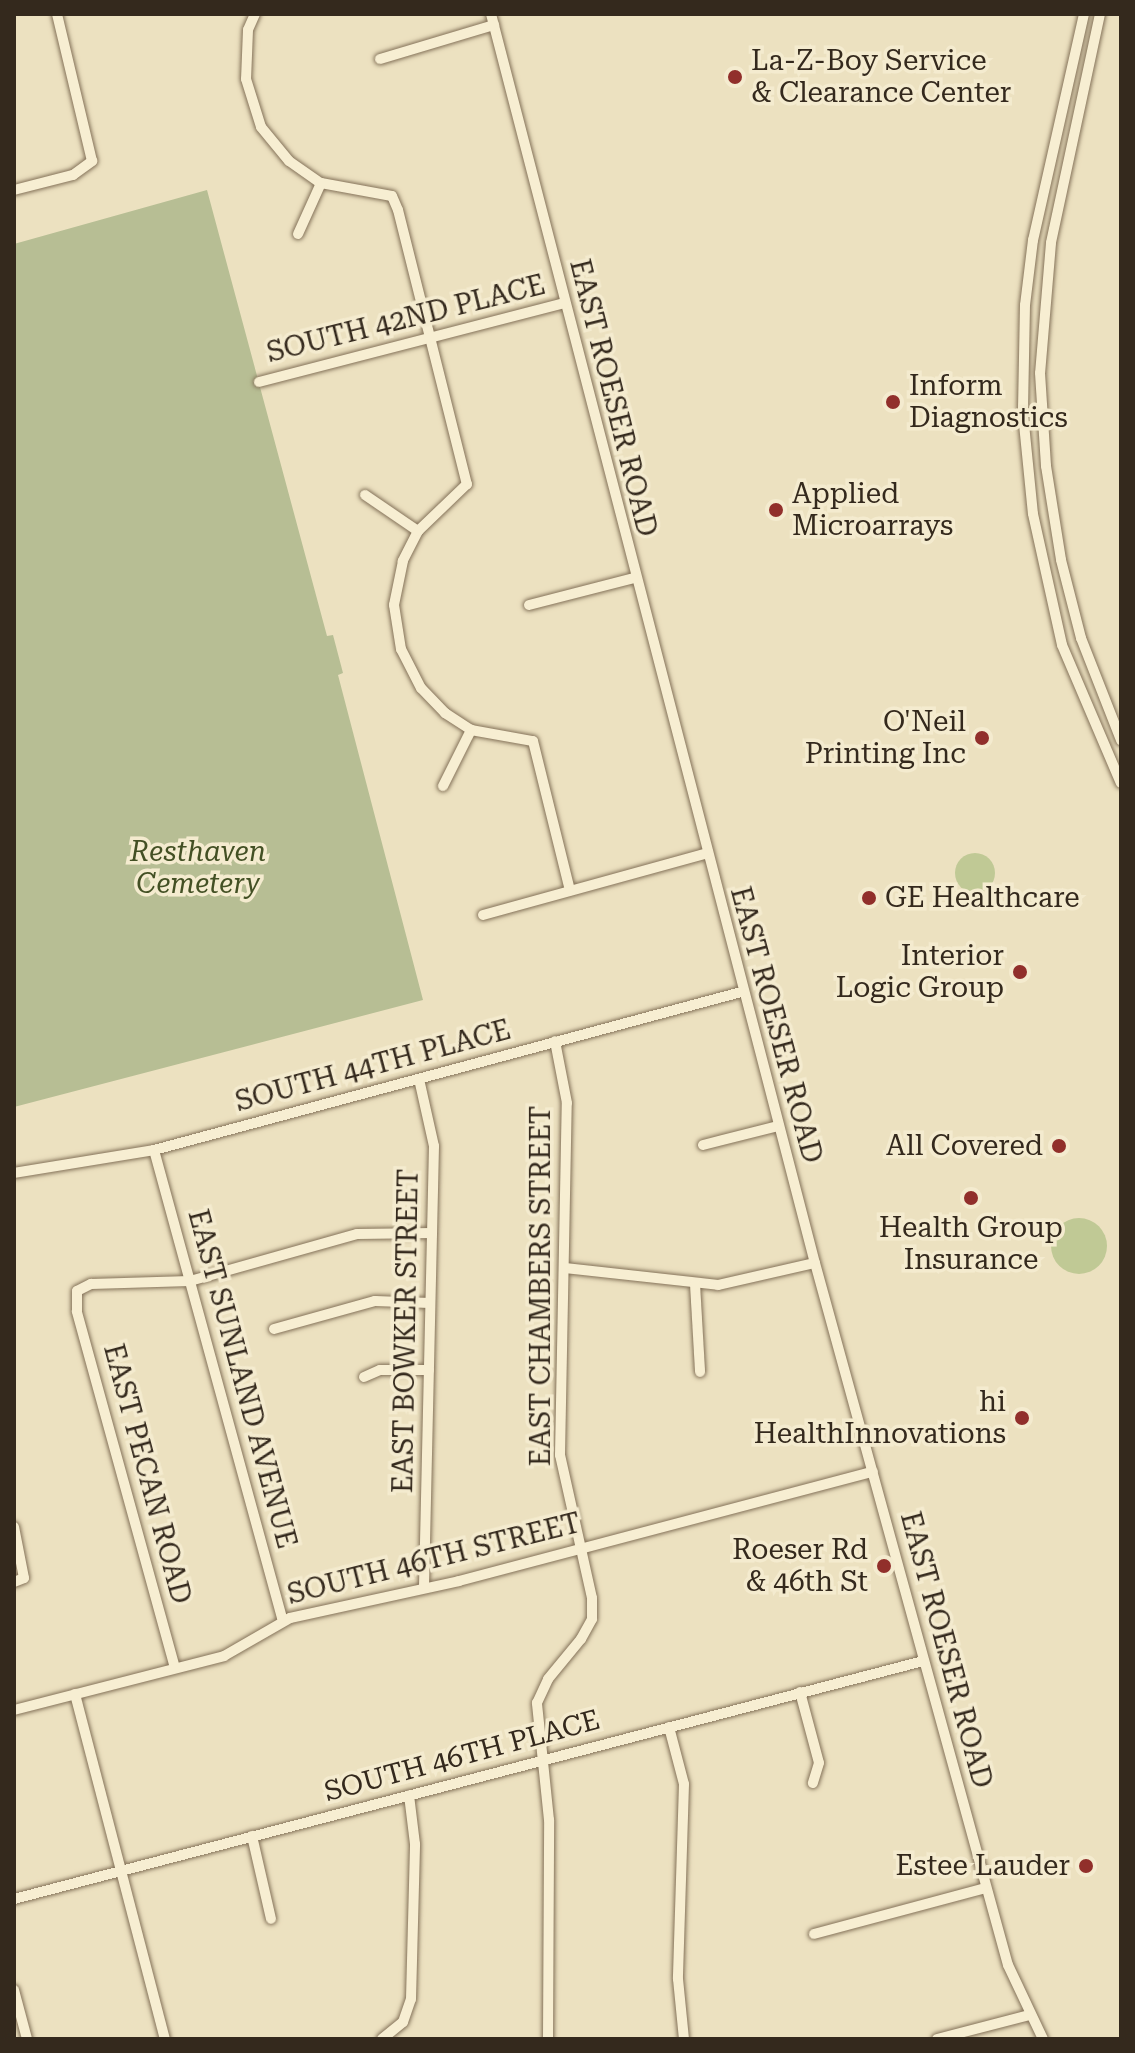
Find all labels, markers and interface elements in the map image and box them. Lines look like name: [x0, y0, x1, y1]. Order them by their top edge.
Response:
place label: La-Z-Boy Service & Clearance Center: [751, 44, 1011, 110]
marker: La-Z-Boy Service & Clearance Center: [726, 68, 744, 86]
street label: EAST ROESER ROAD: [562, 256, 664, 540]
street label: SOUTH 42ND PLACE: [263, 268, 549, 370]
place label: Inform Diagnostics: [909, 369, 1068, 435]
marker: Inform Diagnostics: [884, 393, 902, 411]
place label: Applied Microarrays: [792, 477, 953, 543]
marker: Applied Microarrays: [767, 501, 785, 519]
place label: O'Neil Printing Inc: [805, 705, 966, 771]
marker: O'Neil Printing Inc: [973, 729, 991, 747]
park label: Resthaven Cemetery: [130, 835, 266, 901]
place label: GE Healthcare: [885, 881, 1080, 915]
street label: EAST ROESER ROAD: [723, 883, 829, 1167]
marker: GE Healthcare: [860, 889, 878, 907]
place label: Interior Logic Group: [836, 939, 1004, 1005]
marker: Interior Logic Group: [1011, 963, 1029, 981]
street label: SOUTH 44TH PLACE: [232, 1013, 514, 1119]
street label: EAST CHAMBERS STREET: [524, 1106, 558, 1466]
place label: All Covered: [886, 1129, 1043, 1163]
marker: All Covered: [1050, 1137, 1068, 1155]
street label: EAST BOWKER STREET: [386, 1169, 426, 1493]
marker: Health Group Insurance: [962, 1189, 980, 1207]
street label: EAST SUNLAND AVENUE: [181, 1206, 303, 1552]
place label: Health Group Insurance: [879, 1211, 1063, 1277]
street label: EAST PECAN ROAD: [96, 1340, 198, 1608]
place label: hi HealthInnovations: [754, 1385, 1006, 1451]
marker: hi HealthInnovations: [1013, 1409, 1031, 1427]
street label: SOUTH 46TH STREET: [284, 1506, 584, 1612]
street label: EAST ROESER ROAD: [893, 1508, 999, 1792]
place label: Roeser Rd & 46th St: [732, 1533, 868, 1599]
marker: Roeser Rd & 46th St: [875, 1557, 893, 1575]
street label: SOUTH 46TH PLACE: [321, 1703, 603, 1809]
place label: Estee Lauder: [895, 1849, 1070, 1883]
marker: Estee Lauder: [1077, 1857, 1095, 1875]

